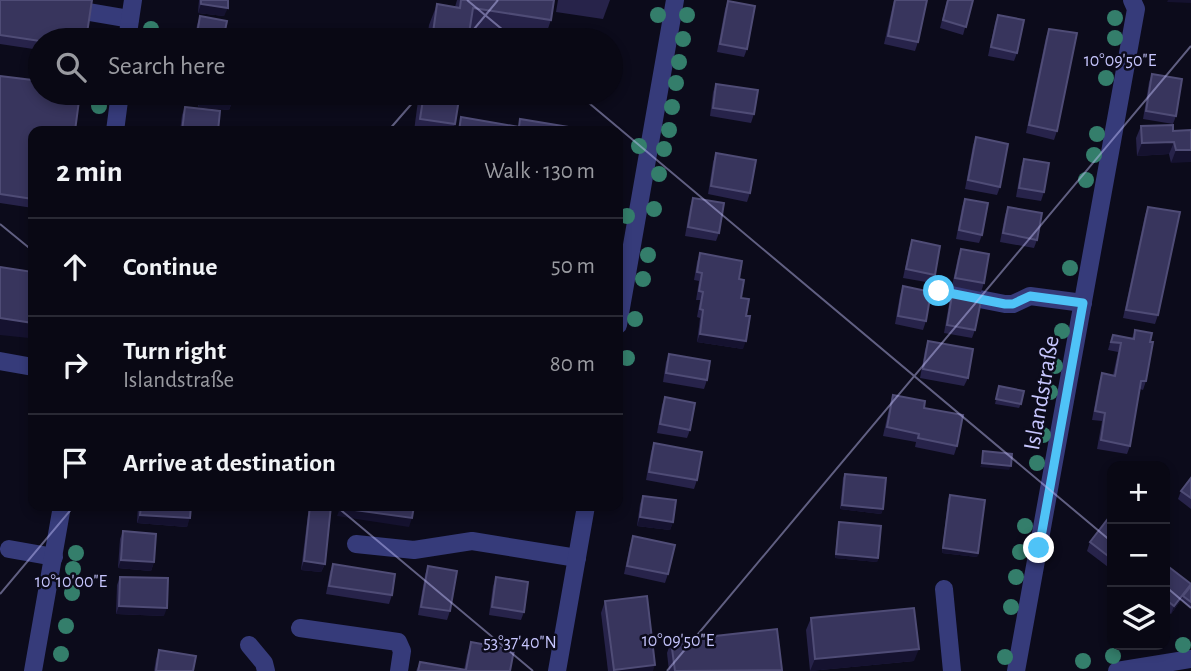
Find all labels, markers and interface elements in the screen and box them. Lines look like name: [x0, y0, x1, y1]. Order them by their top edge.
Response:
search box: [28, 28, 623, 105]
icon: search: [52, 48, 90, 86]
text: 10°09'50"E: [1084, 52, 1157, 70]
text: Search here: [108, 53, 226, 79]
text: 2 min: [56, 157, 123, 187]
text: Walk · 130 m: [484, 160, 595, 183]
icon: ahead: [56, 248, 94, 286]
text: Continue: [123, 254, 218, 280]
text: 50 m: [551, 255, 595, 278]
route start: [923, 275, 954, 306]
street label: Islandstraße: [1020, 334, 1064, 452]
text: Turn right: [123, 338, 226, 364]
icon: right: [56, 346, 94, 384]
text: 80 m: [550, 353, 595, 376]
text: Islandstraße: [123, 369, 234, 392]
icon: arrive: [56, 444, 94, 482]
text: Arrive at destination: [123, 450, 336, 476]
map controls: [1107, 461, 1170, 650]
button: +: [1107, 461, 1170, 524]
button: −: [1107, 524, 1170, 587]
route end: [1023, 532, 1054, 563]
text: 10°10'00"E: [35, 573, 108, 591]
button: layers: [1107, 587, 1170, 650]
text: 10°09'50"E: [642, 632, 715, 650]
text: 53°37'40"N: [483, 634, 557, 652]

